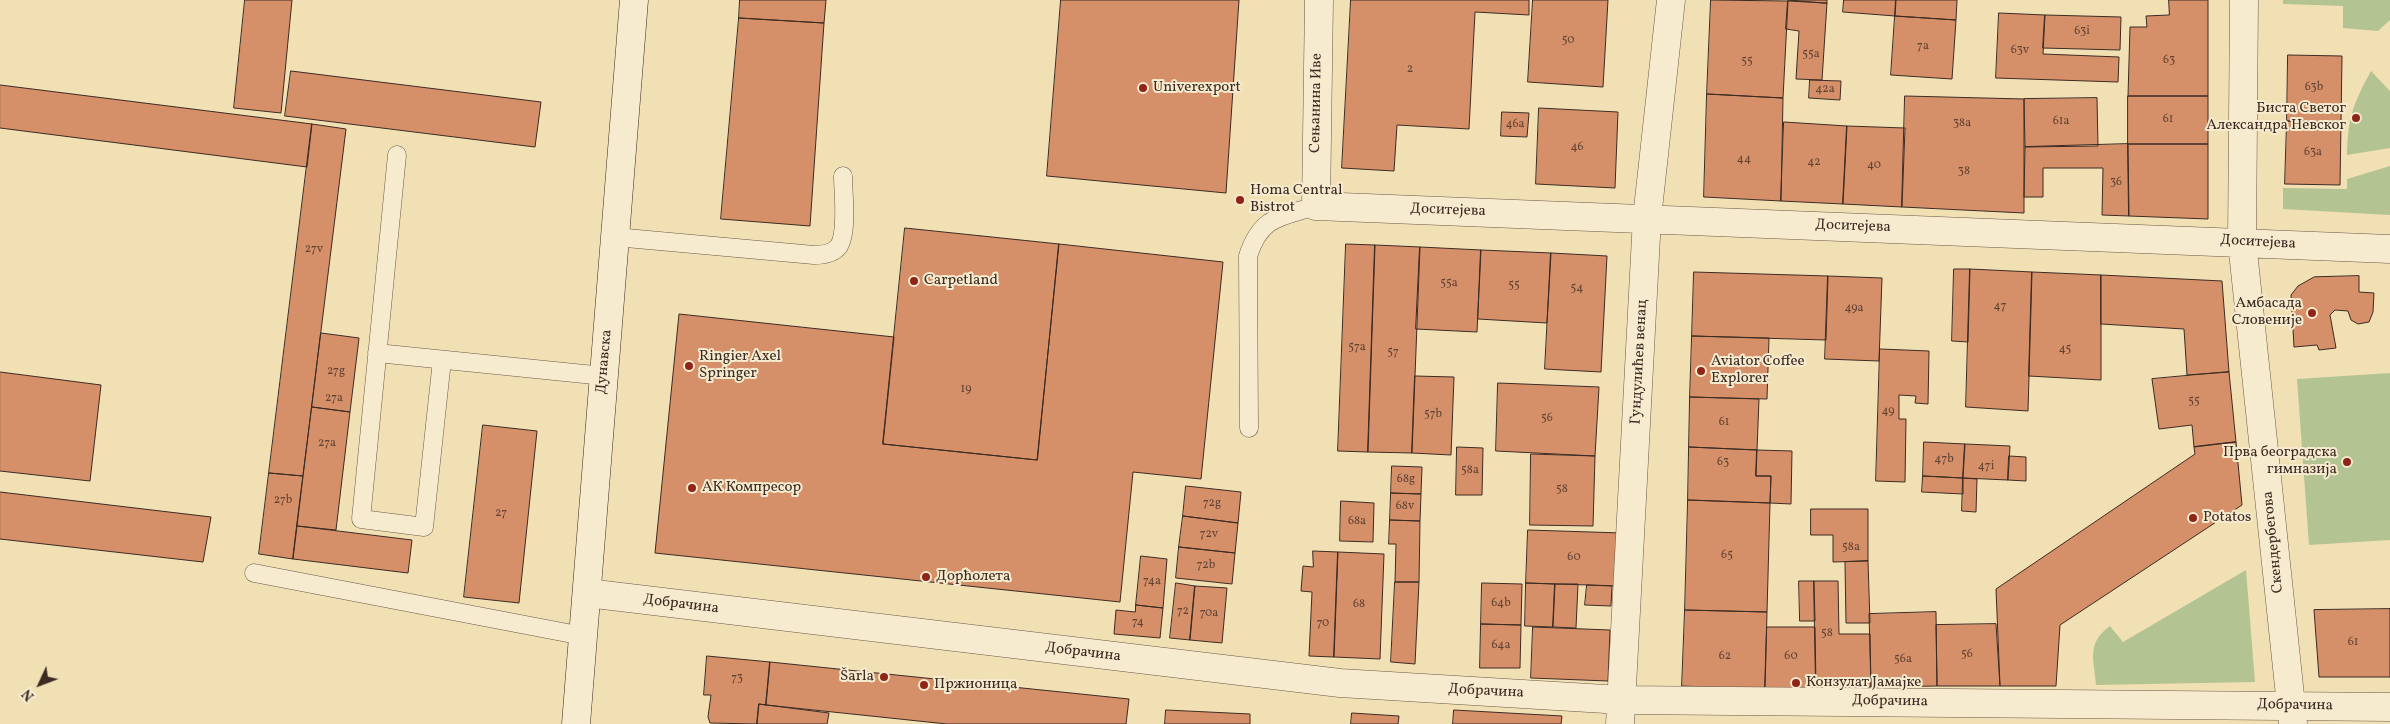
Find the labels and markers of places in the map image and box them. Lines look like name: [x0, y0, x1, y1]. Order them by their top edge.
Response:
place label: Univerexport: [1153, 79, 1241, 97]
marker: Univerexport: [1137, 82, 1149, 94]
place label: Биста Светог Александра Невског: [2206, 100, 2346, 135]
marker: Биста Светог Александра Невског: [2350, 112, 2362, 124]
place label: Homa Central Bistrot: [1250, 182, 1342, 217]
marker: Homa Central Bistrot: [1234, 194, 1246, 206]
place label: Carpetland: [924, 272, 998, 290]
marker: Carpetland: [908, 275, 920, 287]
place label: Амбасада Словеније: [2232, 295, 2302, 330]
marker: Амбасада Словеније: [2306, 307, 2318, 319]
place label: Ringier Axel Springer: [699, 348, 781, 383]
place label: Aviator Coffee Explorer: [1711, 353, 1805, 388]
marker: Ringier Axel Springer: [683, 360, 695, 372]
marker: Aviator Coffee Explorer: [1695, 365, 1707, 377]
place label: Прва београдска гимназија: [2223, 444, 2337, 479]
marker: Прва београдска гимназија: [2341, 456, 2353, 468]
place label: АК Компресор: [702, 479, 801, 497]
marker: АК Компресор: [686, 482, 698, 494]
place label: Potatos: [2203, 509, 2251, 527]
marker: Potatos: [2187, 512, 2199, 524]
place label: Дорћолета: [936, 568, 1010, 586]
marker: Дорћолета: [920, 571, 932, 583]
place label: Šarla: [840, 668, 874, 686]
marker: Šarla: [878, 671, 890, 683]
place label: Конзулат Јамајке: [1806, 674, 1921, 692]
place label: Пржионица: [934, 676, 1018, 694]
marker: Конзулат Јамајке: [1790, 677, 1802, 689]
marker: Пржионица: [918, 679, 930, 691]

